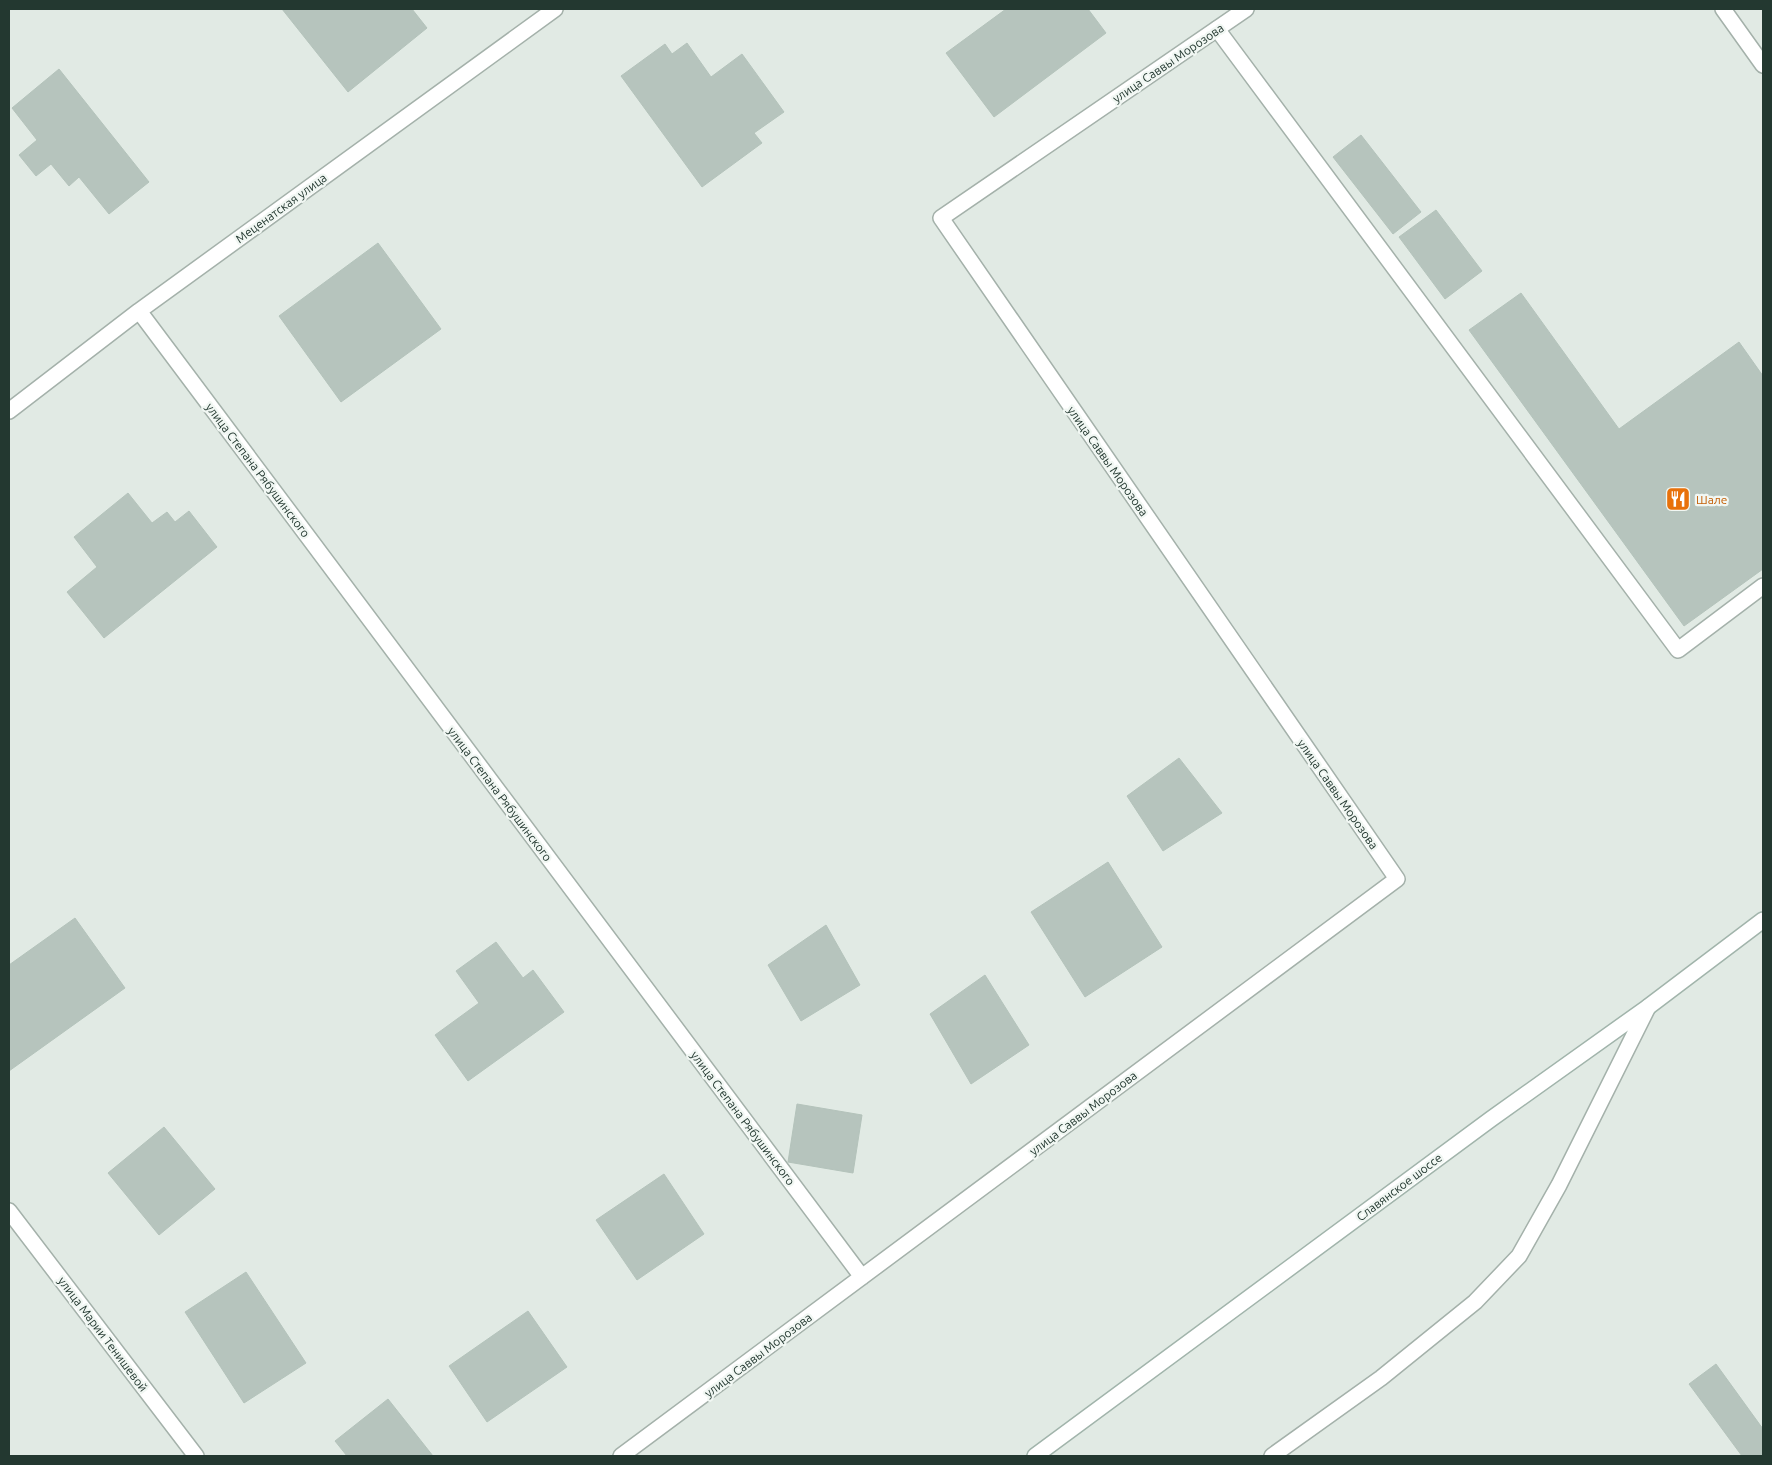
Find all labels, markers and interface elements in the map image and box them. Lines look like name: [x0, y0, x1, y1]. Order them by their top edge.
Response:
street label: улица Саввы Морозова: [1110, 21, 1226, 105]
street label: Меценатская улица: [233, 171, 329, 245]
street label: улица Степана Рябушинского: [203, 400, 313, 540]
street label: улица Саввы Морозова: [1065, 404, 1151, 518]
restaurant icon: Шале: [1665, 486, 1691, 512]
place label: Шале: [1696, 493, 1727, 506]
street label: улица Степана Рябушинского: [445, 724, 555, 864]
street label: улица Саввы Морозова: [1295, 737, 1381, 851]
street label: улица Степана Рябушинского: [688, 1048, 798, 1188]
street label: улица Саввы Морозова: [1027, 1068, 1139, 1158]
street label: Славянское шоссе: [1354, 1151, 1444, 1223]
street label: улица Марии Тенишевой: [56, 1274, 150, 1394]
street label: улица Саввы Морозова: [702, 1310, 814, 1400]

